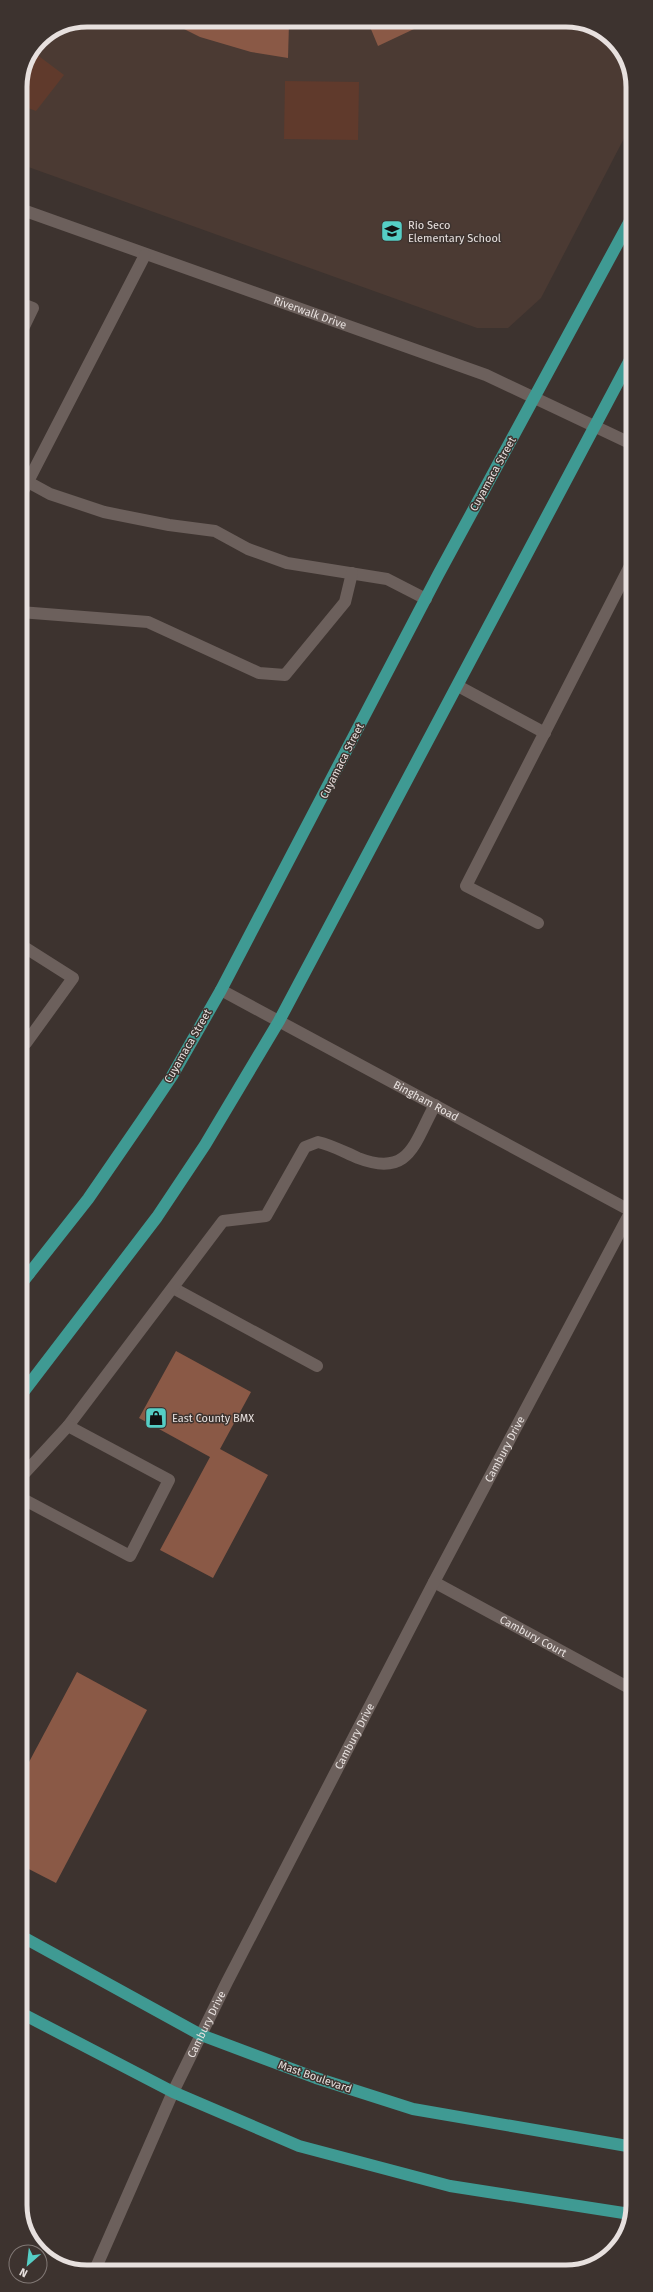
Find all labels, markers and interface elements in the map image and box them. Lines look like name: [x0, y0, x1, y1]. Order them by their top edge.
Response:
school or university icon: Rio Seco Elementary School: [379, 218, 405, 244]
place label: Rio Seco Elementary School: [408, 219, 501, 245]
street label: Riverwalk Drive: [272, 293, 348, 331]
street label: Cuyamaca Street: [467, 435, 519, 513]
street label: Cuyamaca Street: [317, 721, 367, 801]
street label: Cuyamaca Street: [162, 1007, 214, 1085]
street label: Bingham Road: [391, 1078, 461, 1123]
shop icon: East County BMX: [143, 1405, 169, 1431]
place label: East County BMX: [172, 1412, 254, 1425]
street label: Cambury Drive: [482, 1414, 527, 1484]
street label: Cambury Court: [498, 1613, 569, 1659]
street label: Cambury Drive: [332, 1701, 377, 1771]
street label: Cambury Drive: [184, 1989, 228, 2060]
street label: Mast Boulevard: [277, 2058, 353, 2096]
north arrow: [8, 2244, 48, 2284]
text: N: [17, 2265, 30, 2280]

